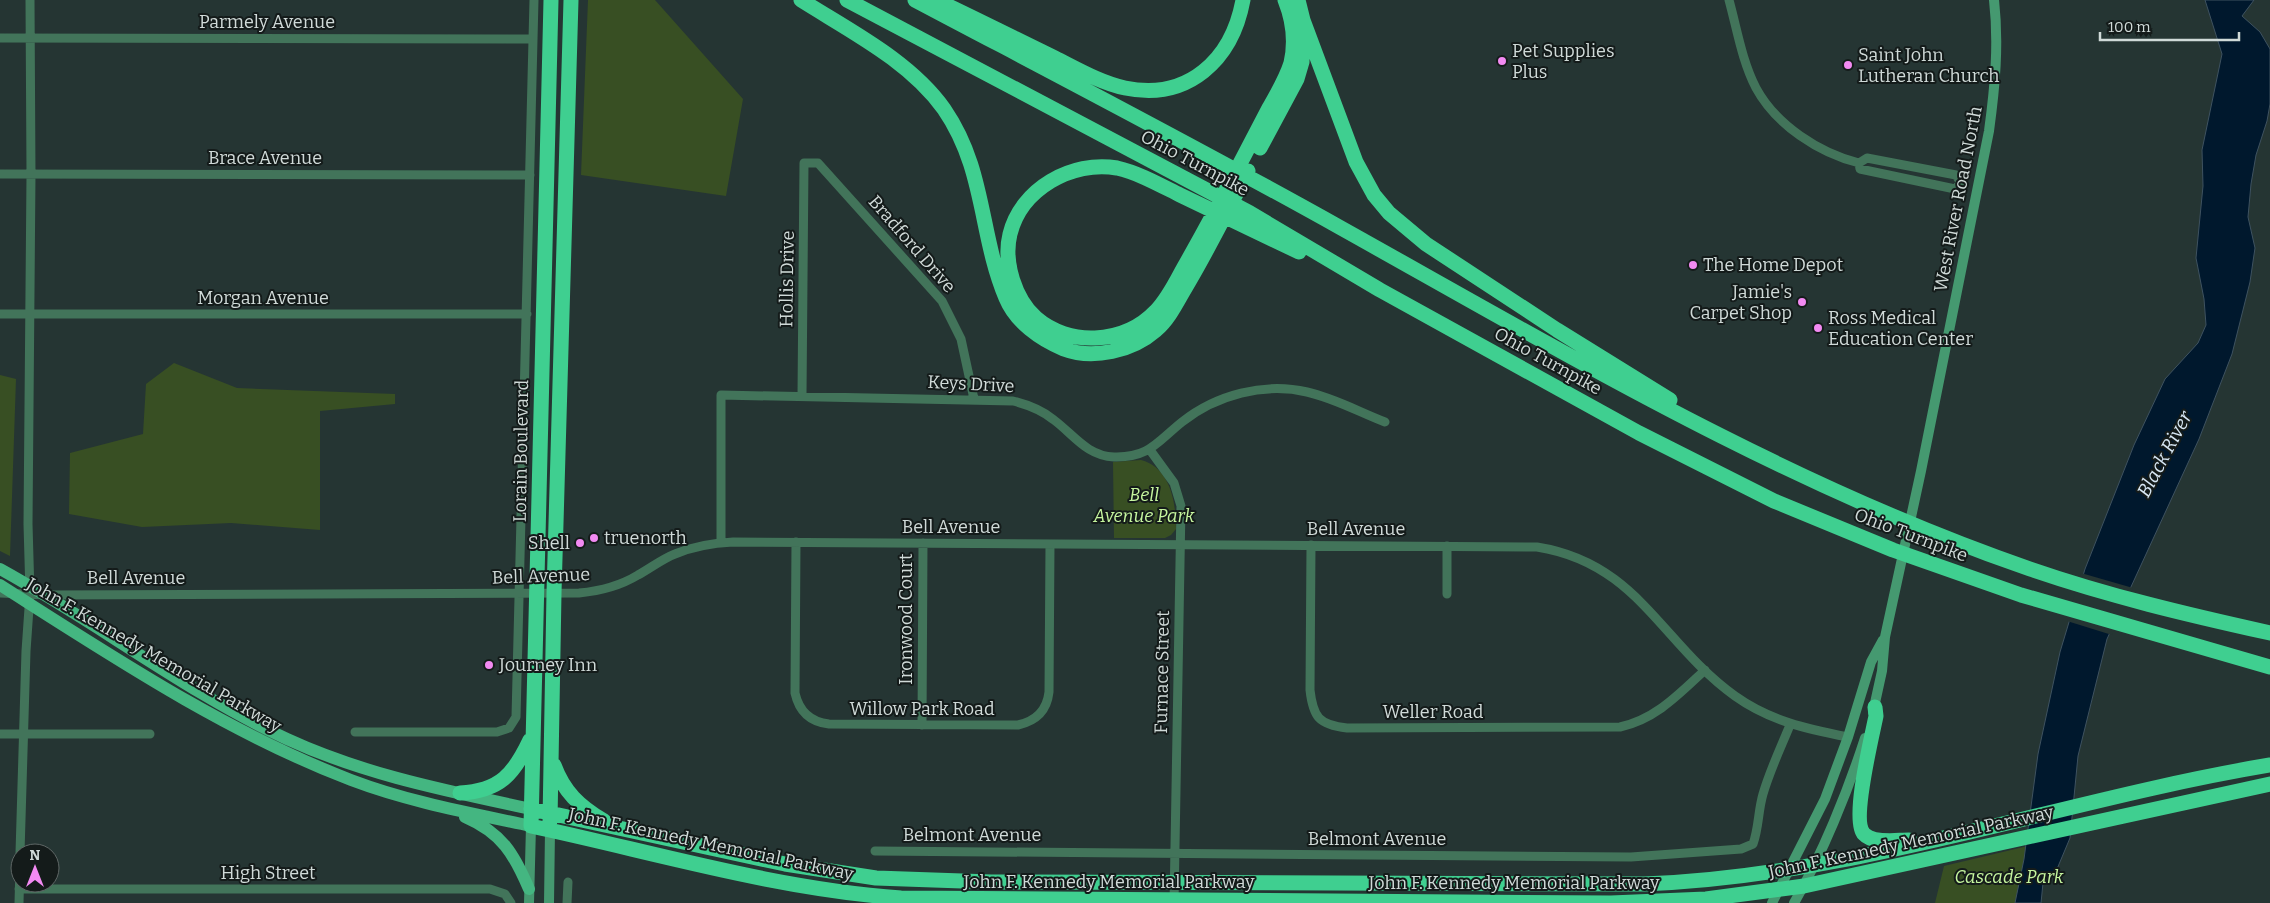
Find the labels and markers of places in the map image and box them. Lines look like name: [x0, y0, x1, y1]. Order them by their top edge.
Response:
place label: Pet Supplies Plus: [1512, 40, 1615, 83]
place label: Saint John Lutheran Church: [1858, 44, 2000, 87]
marker: Pet Supplies Plus: [1496, 55, 1508, 67]
marker: Saint John Lutheran Church: [1842, 59, 1854, 71]
place label: The Home Depot: [1703, 254, 1844, 276]
marker: The Home Depot: [1687, 259, 1699, 271]
place label: Jamie's Carpet Shop: [1689, 281, 1792, 324]
marker: Jamie's Carpet Shop: [1796, 296, 1808, 308]
place label: Ross Medical Education Center: [1828, 307, 1973, 350]
marker: Ross Medical Education Center: [1812, 322, 1824, 334]
place label: truenorth: [604, 527, 687, 549]
place label: Shell: [528, 532, 570, 554]
marker: truenorth: [588, 532, 600, 544]
marker: Shell: [574, 537, 586, 549]
place label: Journey Inn: [498, 654, 598, 676]
marker: Journey Inn: [483, 659, 495, 671]

